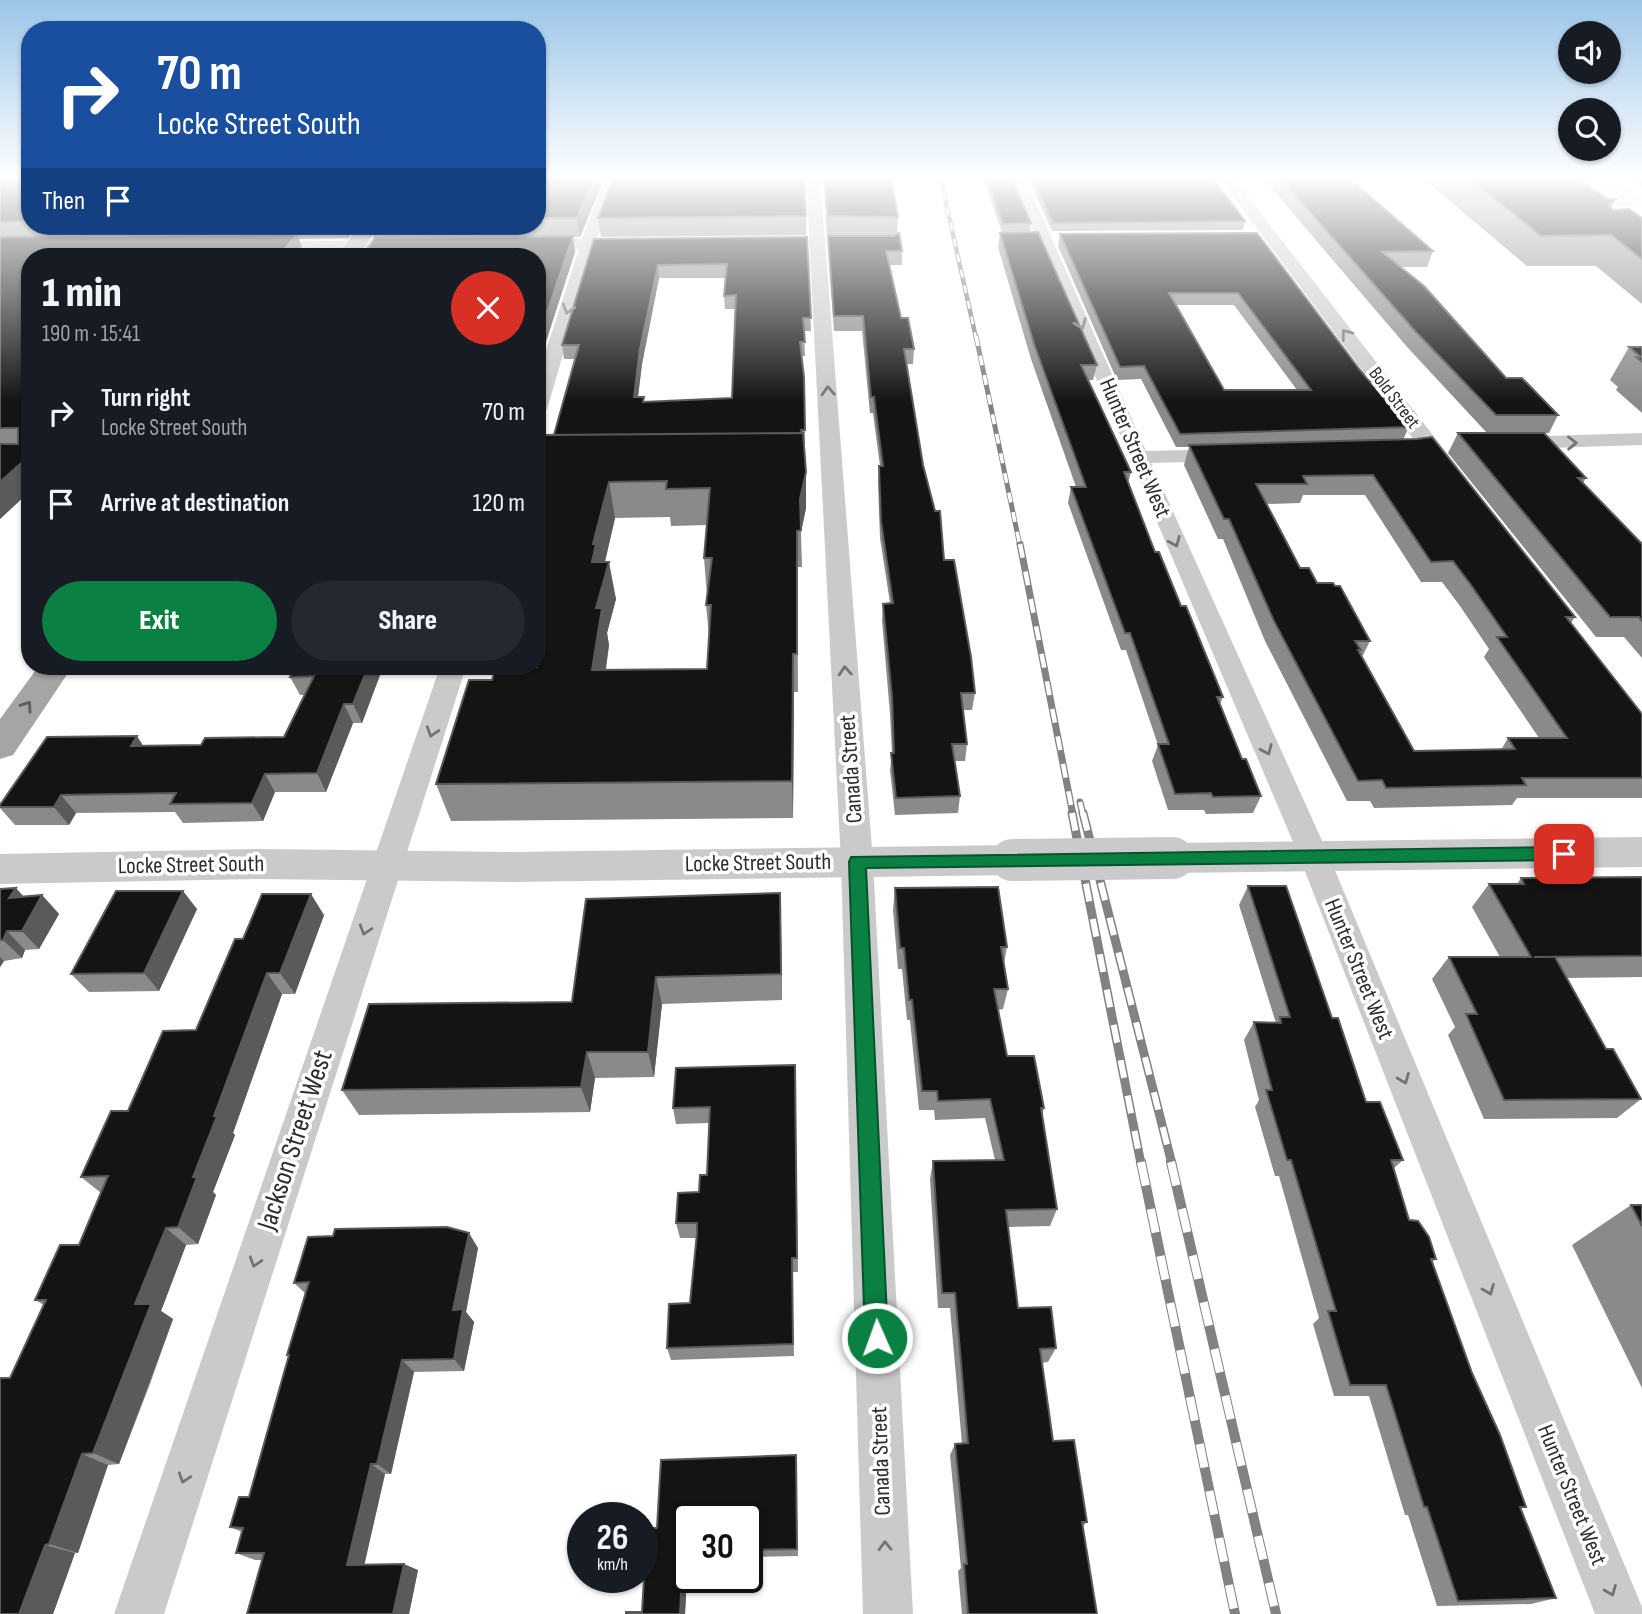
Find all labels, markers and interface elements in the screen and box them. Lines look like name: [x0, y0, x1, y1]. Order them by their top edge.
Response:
map controls: [1558, 21, 1621, 161]
button: sound: [1558, 21, 1621, 84]
text: 70 m: [157, 45, 242, 104]
icon: right: [42, 49, 133, 140]
button: search: [1558, 98, 1621, 161]
text: Locke Street South: [157, 105, 361, 144]
icon: arrive: [99, 182, 137, 220]
text: Then: [42, 186, 85, 217]
text: 1 min: [42, 268, 122, 319]
button: close: [451, 271, 525, 345]
one-way arrow: [562, 303, 577, 315]
one-way arrow: [1073, 317, 1087, 330]
text: 190 m · 15:41: [42, 320, 140, 348]
one-way arrow: [1341, 330, 1354, 342]
street label: Bold Street: [1363, 363, 1425, 433]
street label: Hunter Street West: [1093, 374, 1177, 522]
text: Turn right: [101, 383, 190, 414]
one-way arrow: [821, 385, 836, 396]
icon: right: [42, 394, 80, 432]
text: 70 m: [482, 397, 525, 428]
text: Locke Street South: [101, 414, 247, 442]
one-way arrow: [1567, 435, 1578, 450]
icon: arrive: [42, 485, 80, 523]
text: Arrive at destination: [101, 488, 289, 519]
text: 120 m: [472, 488, 525, 519]
one-way arrow: [1167, 534, 1181, 547]
button: Exit: [42, 581, 277, 661]
button: Share: [291, 581, 525, 661]
one-way arrow: [838, 665, 853, 676]
one-way arrow: [19, 701, 31, 714]
street label: Canada Street: [833, 714, 869, 824]
one-way arrow: [426, 725, 440, 737]
one-way arrow: [1259, 743, 1273, 755]
pin: [1534, 824, 1594, 884]
icon: arrive: [1545, 835, 1583, 873]
street label: Locke Street South: [685, 848, 831, 878]
street label: Locke Street South: [118, 850, 264, 880]
street label: Hunter Street West: [1318, 895, 1400, 1043]
one-way arrow: [359, 923, 373, 935]
street label: Jackson Street West: [250, 1046, 340, 1235]
one-way arrow: [1395, 1072, 1409, 1084]
one-way arrow: [249, 1255, 263, 1268]
one-way arrow: [1480, 1283, 1494, 1295]
position arrow: [840, 1301, 914, 1375]
street label: Canada Street: [865, 1406, 897, 1516]
street label: Hunter Street West: [1531, 1421, 1613, 1569]
one-way arrow: [178, 1471, 192, 1484]
speed limit sign: 30: [672, 1502, 763, 1593]
text: 26: [597, 1517, 628, 1560]
one-way arrow: [877, 1540, 892, 1551]
text: km/h: [597, 1554, 628, 1575]
one-way arrow: [1602, 1585, 1616, 1597]

